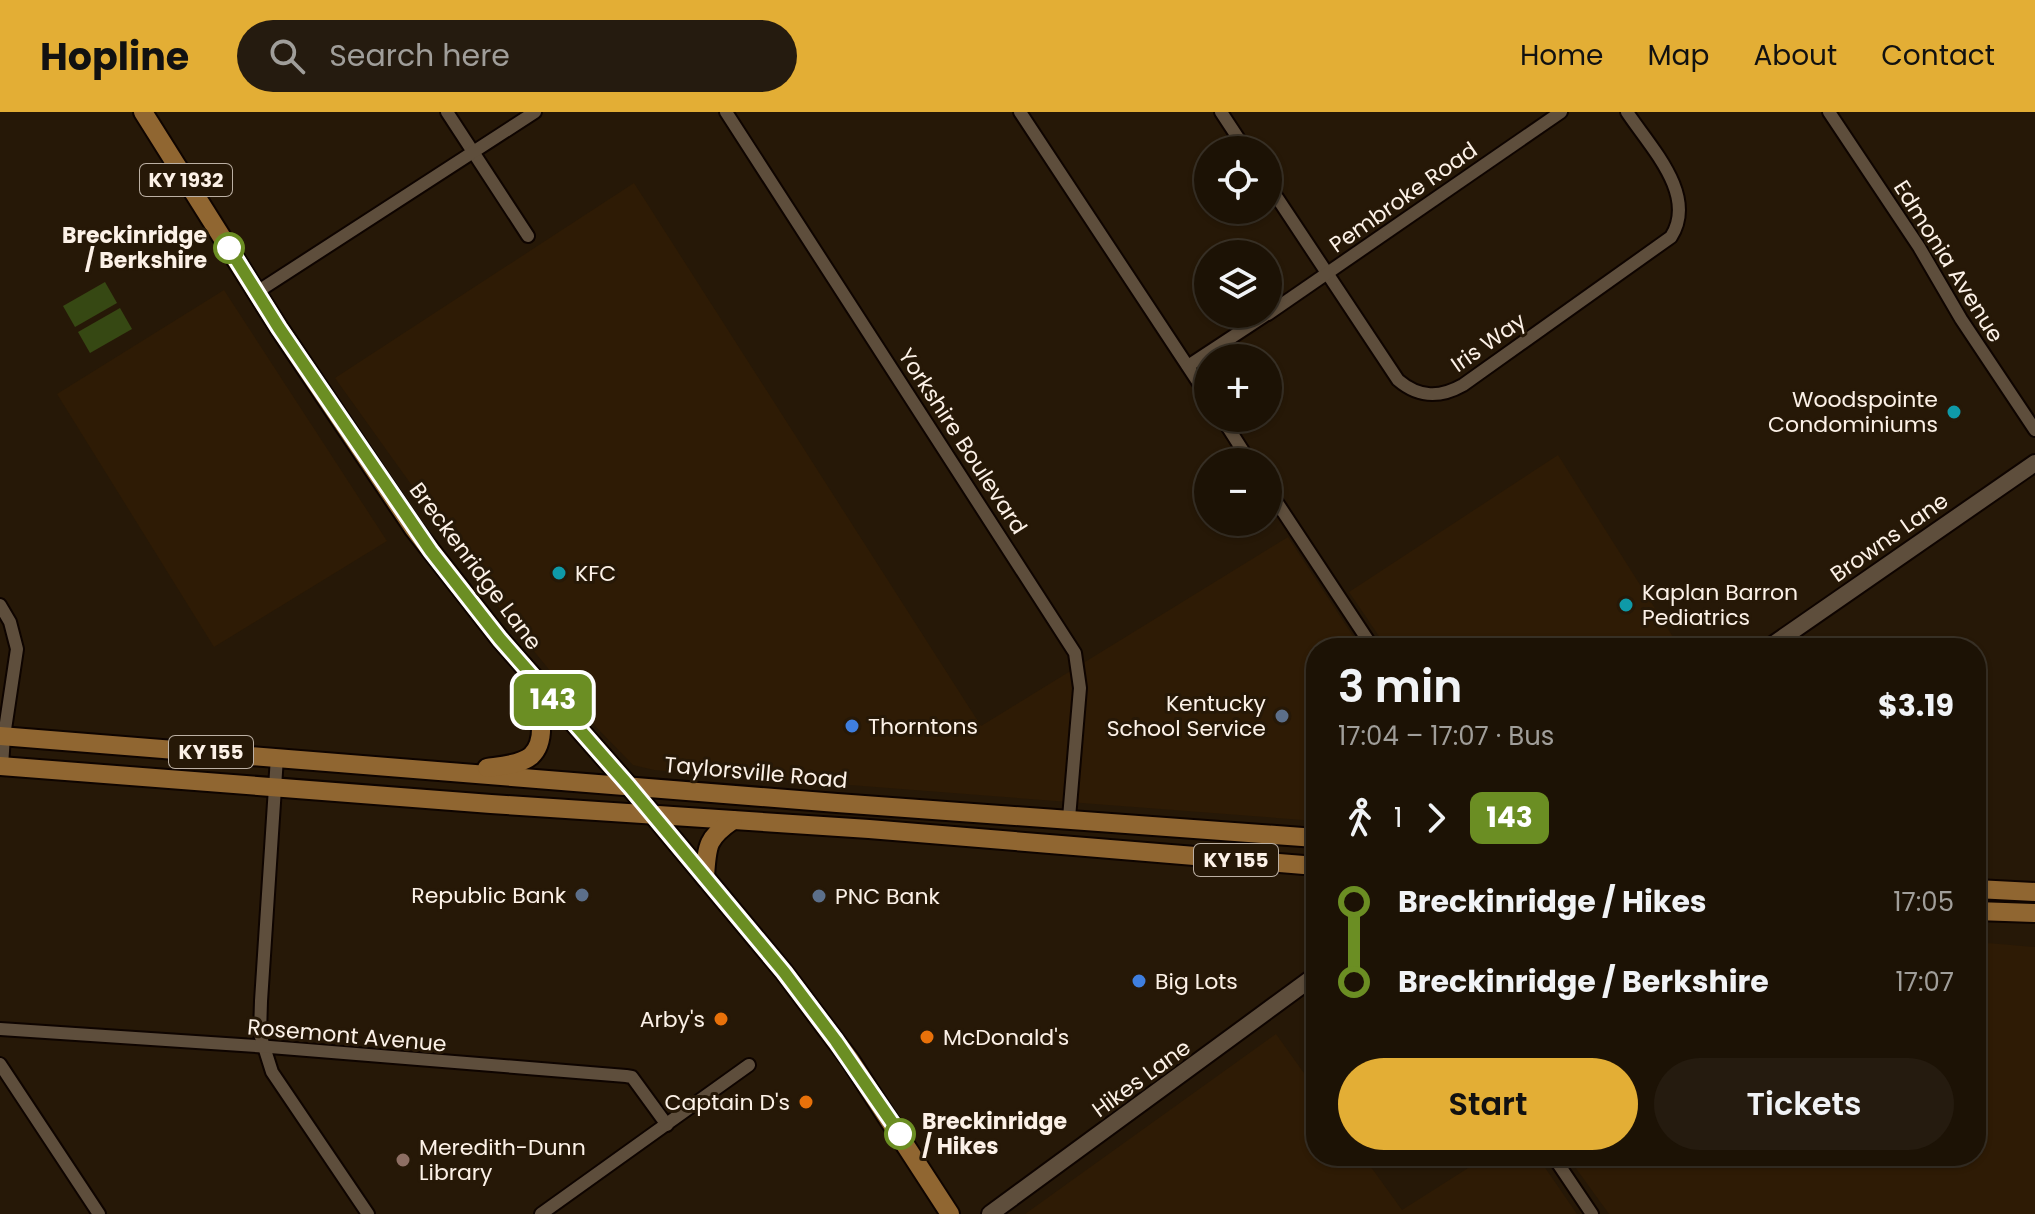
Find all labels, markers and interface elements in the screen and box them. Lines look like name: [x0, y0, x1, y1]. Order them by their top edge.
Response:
search box: [237, 20, 797, 92]
text: Hopline: [40, 30, 189, 83]
icon: search: [265, 34, 309, 78]
text: Search here: [329, 34, 510, 77]
text: Home: [1520, 36, 1603, 75]
text: Map: [1647, 36, 1709, 75]
text: About: [1753, 36, 1837, 75]
text: Contact: [1881, 36, 1995, 75]
street label: Pembroke Road: [1323, 135, 1484, 260]
map controls: [1194, 136, 1282, 536]
button: locate: [1194, 136, 1282, 224]
road number: KY 1932: [140, 164, 232, 196]
street label: Edmonia Avenue: [1886, 174, 2011, 348]
place label: Breckinridge / Berkshire: [62, 220, 207, 276]
marker: Breckinridge / Berkshire: [214, 233, 244, 263]
button: layers: [1194, 240, 1282, 328]
street label: Iris Way: [1445, 305, 1533, 380]
street label: Yorkshire Boulevard: [891, 342, 1034, 540]
button: +: [1194, 344, 1282, 432]
place label: Woodspointe Condominiums: [1768, 384, 1938, 440]
marker: Woodspointe Condominiums: [1945, 403, 1963, 421]
button: −: [1194, 448, 1282, 536]
street label: Breckenridge Lane: [402, 476, 549, 657]
street label: Browns Lane: [1824, 485, 1954, 589]
place label: KFC: [575, 558, 616, 589]
marker: KFC: [550, 564, 568, 582]
place label: Kaplan Barron Pediatrics: [1642, 577, 1798, 633]
marker: Kaplan Barron Pediatrics: [1617, 596, 1635, 614]
text: 3 min: [1338, 656, 1462, 717]
line badge: 143: [507, 674, 599, 726]
text: 143: [530, 680, 576, 719]
text: $3.19: [1878, 684, 1954, 727]
place label: Kentucky School Service: [1107, 688, 1267, 744]
marker: Kentucky School Service: [1273, 707, 1291, 725]
place label: Thorntons: [868, 711, 978, 742]
marker: Thorntons: [843, 717, 861, 735]
text: 17:04 – 17:07 · Bus: [1338, 718, 1554, 754]
road number: KY 155: [169, 736, 253, 768]
street label: Taylorsville Road: [663, 749, 849, 796]
icon: walk: [1338, 796, 1382, 840]
icon: forward: [1414, 796, 1458, 840]
text: 143: [1486, 798, 1533, 837]
text: 1: [1394, 800, 1402, 836]
road number: KY 155: [1194, 844, 1278, 876]
place label: Republic Bank: [411, 880, 567, 911]
text: Breckinridge / Hikes: [1398, 880, 1707, 923]
place label: PNC Bank: [835, 881, 941, 912]
text: 17:05: [1893, 884, 1954, 920]
marker: Republic Bank: [573, 886, 591, 904]
marker: PNC Bank: [810, 887, 828, 905]
text: Breckinridge / Berkshire: [1398, 960, 1769, 1003]
text: 17:07: [1895, 964, 1954, 1000]
place label: Big Lots: [1155, 966, 1238, 997]
marker: Big Lots: [1130, 972, 1148, 990]
place label: Arby's: [640, 1004, 705, 1035]
marker: Arby's: [712, 1010, 730, 1028]
street label: Rosemont Avenue: [246, 1011, 448, 1060]
place label: McDonald's: [943, 1022, 1069, 1053]
marker: McDonald's: [918, 1028, 936, 1046]
street label: Hikes Lane: [1086, 1032, 1197, 1125]
button: Start: [1338, 1058, 1638, 1150]
button: Tickets: [1654, 1058, 1954, 1150]
place label: Captain D's: [664, 1087, 790, 1118]
marker: Captain D's: [797, 1093, 815, 1111]
place label: Breckinridge / Hikes: [922, 1106, 1067, 1162]
marker: Breckinridge / Hikes: [885, 1119, 915, 1149]
place label: Meredith-Dunn Library: [419, 1132, 586, 1188]
marker: Meredith-Dunn Library: [394, 1151, 412, 1169]

